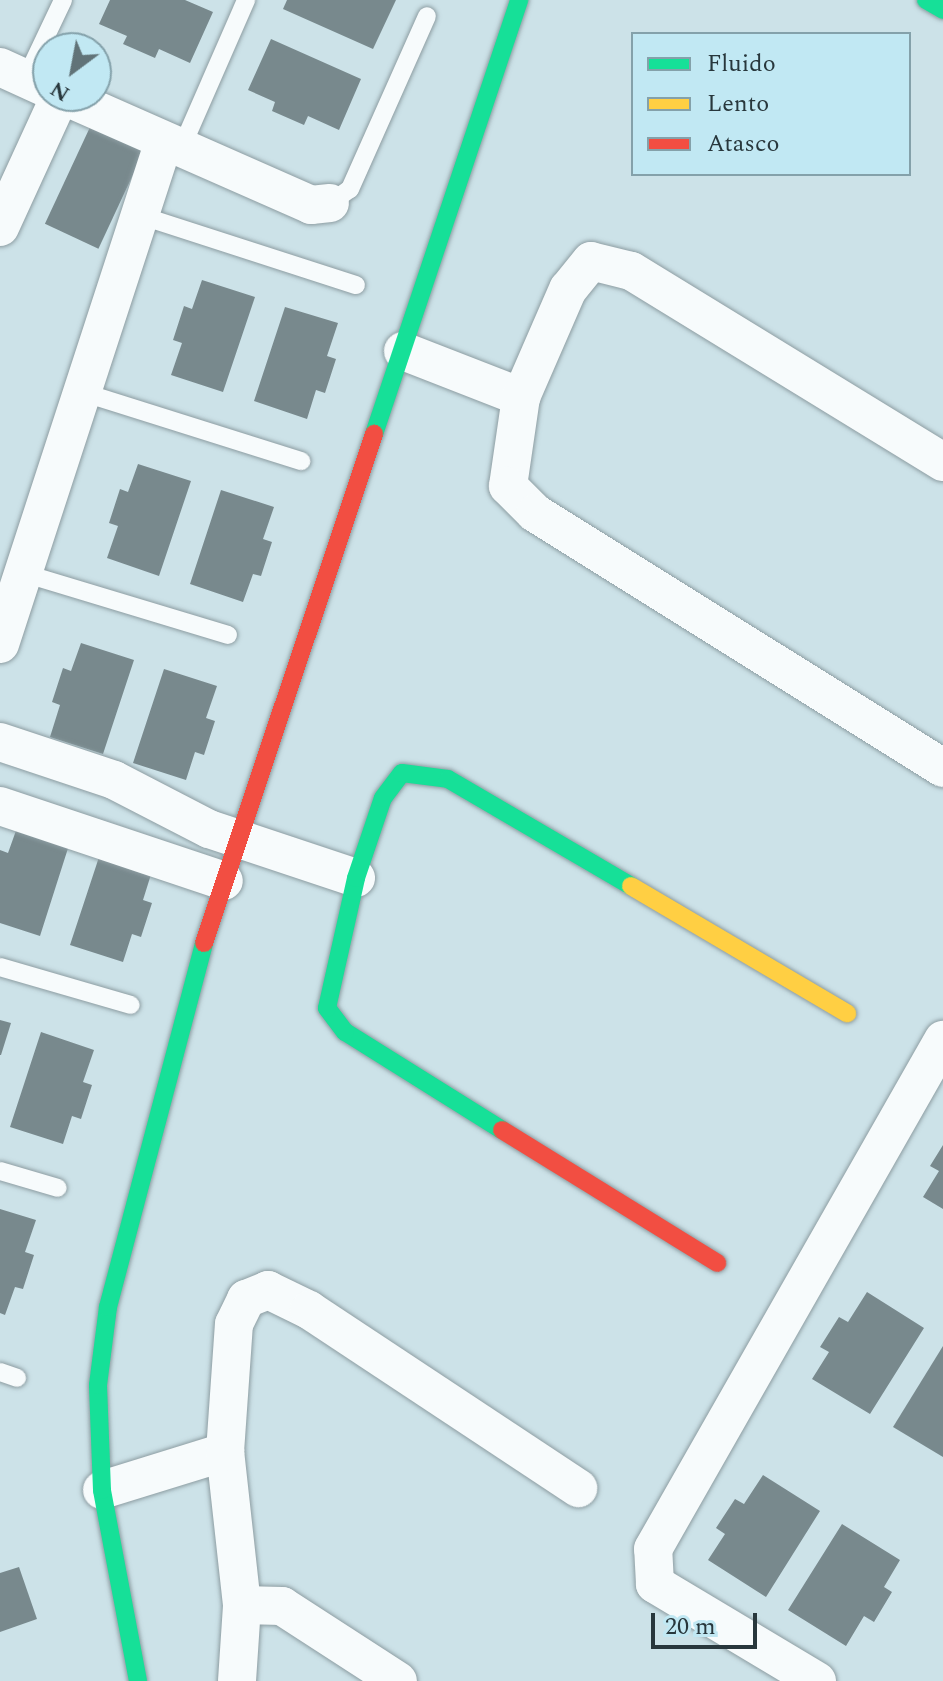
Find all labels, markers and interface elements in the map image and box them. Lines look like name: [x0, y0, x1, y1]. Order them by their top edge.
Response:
north arrow: [32, 32, 112, 112]
legend: [631, 32, 911, 176]
text: Fluido: [707, 46, 776, 82]
text: N: [44, 72, 76, 110]
text: Lento: [707, 86, 769, 122]
text: Atasco: [707, 126, 779, 162]
scale bar: [655, 1597, 761, 1647]
text: 20 m: [665, 1609, 716, 1645]

